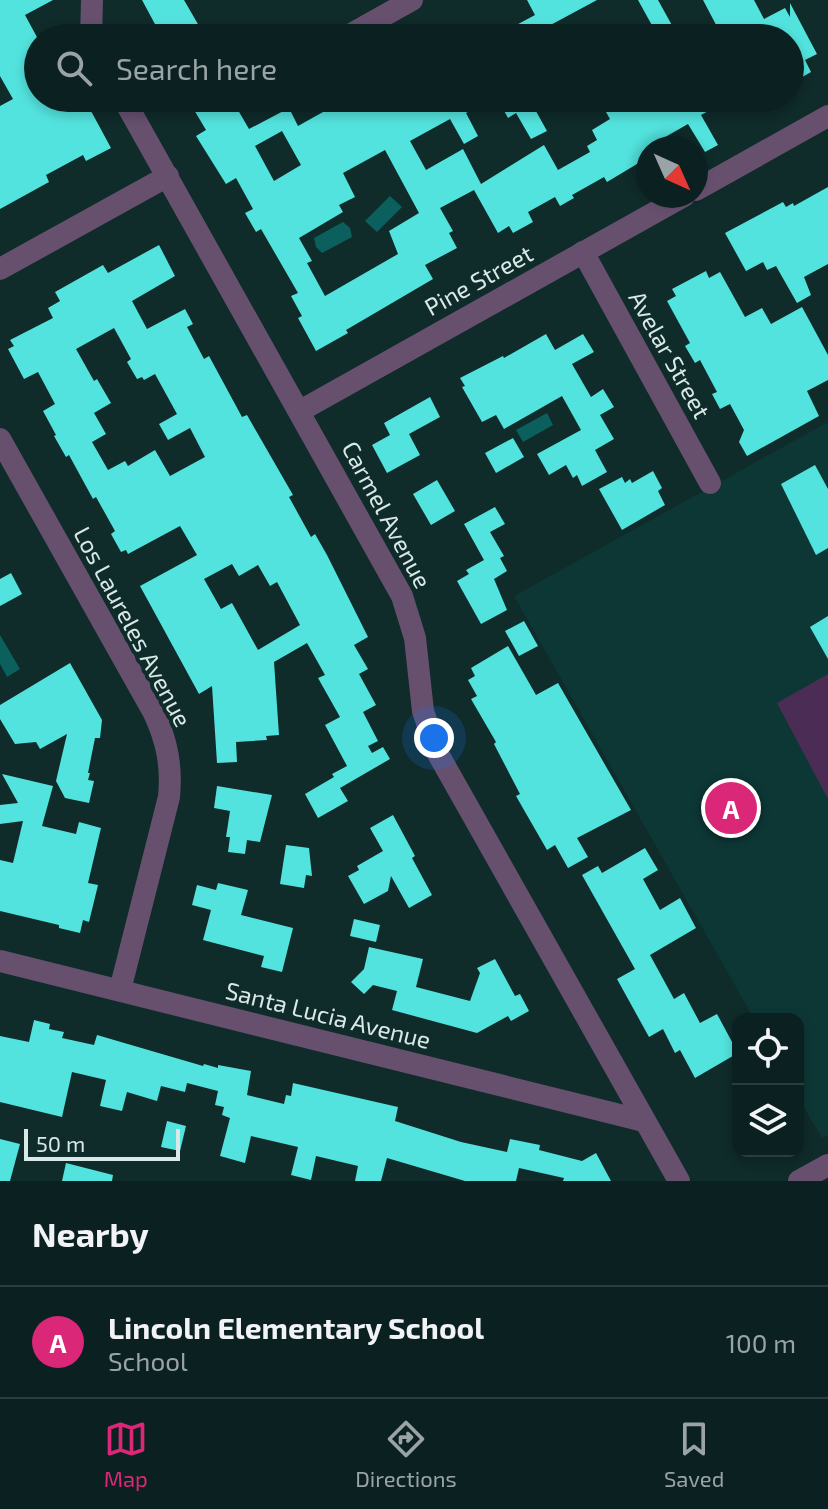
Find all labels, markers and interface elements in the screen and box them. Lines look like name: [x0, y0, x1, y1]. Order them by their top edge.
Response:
search box: [24, 24, 804, 112]
icon: search: [52, 46, 96, 90]
text: Search here: [116, 50, 277, 86]
north arrow: [636, 136, 708, 208]
street label: Pine Street: [419, 238, 537, 321]
street label: Avelar Street: [623, 285, 717, 423]
street label: Carmel Avenue: [336, 436, 438, 593]
street label: Los Laureles Avenue: [68, 521, 198, 731]
your location: [414, 718, 454, 758]
pin: A: [705, 778, 757, 838]
street label: Santa Lucia Avenue: [223, 975, 434, 1054]
map controls: [732, 1013, 804, 1157]
button: locate: [732, 1013, 804, 1085]
button: layers: [732, 1085, 804, 1157]
scale bar: [24, 1125, 180, 1161]
text: 50 m: [36, 1130, 85, 1156]
text: Nearby: [32, 1213, 149, 1254]
text: Lincoln Elementary School: [108, 1309, 484, 1345]
text: A: [50, 1327, 66, 1358]
text: 100 m: [726, 1327, 796, 1358]
text: School: [108, 1345, 188, 1376]
tab: Map: [104, 1417, 148, 1491]
tab: Directions: [355, 1417, 457, 1491]
tab: Saved: [664, 1417, 724, 1491]

